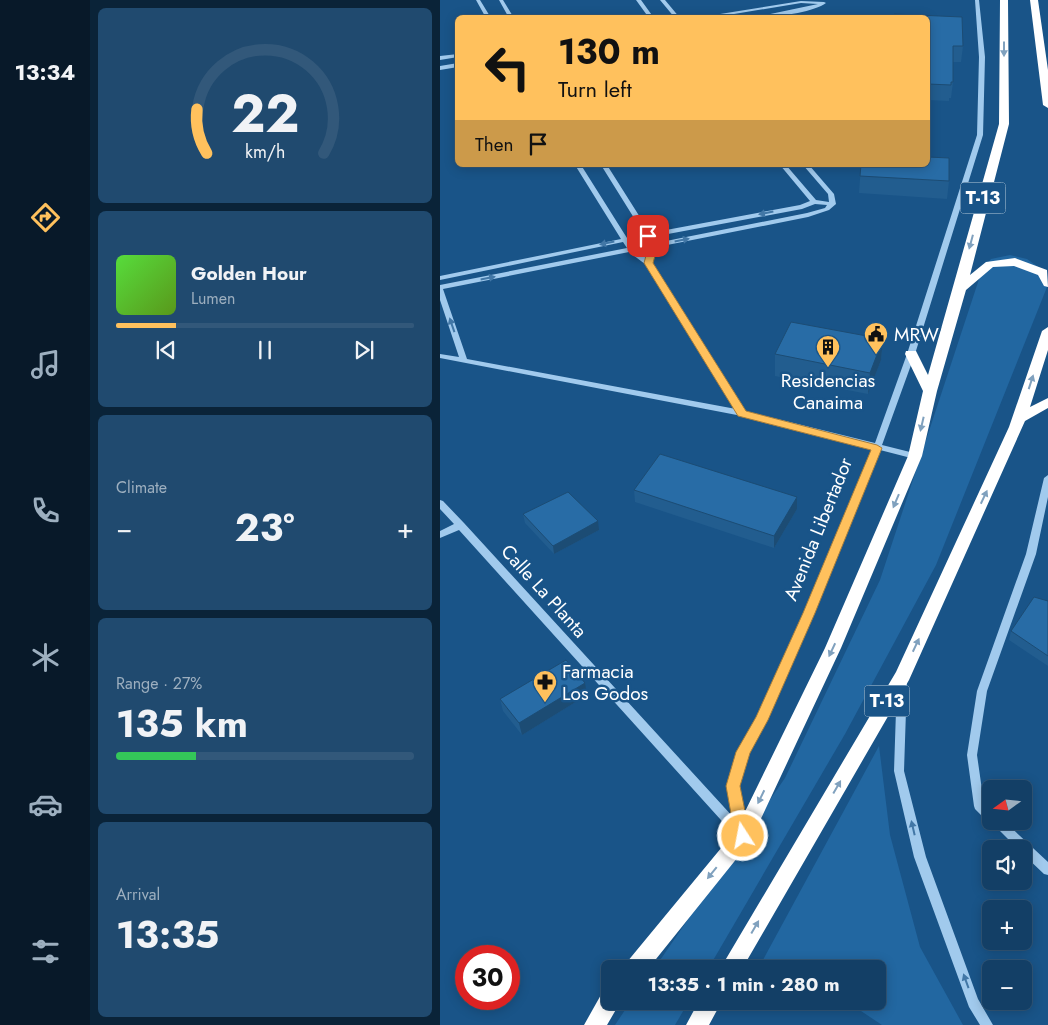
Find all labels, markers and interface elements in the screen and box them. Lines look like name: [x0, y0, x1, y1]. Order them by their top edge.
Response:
text: 130 m: [558, 27, 660, 77]
icon: left: [475, 35, 540, 100]
one-way arrow: [1000, 41, 1008, 57]
text: 13:34: [15, 56, 75, 88]
text: Turn left: [558, 73, 632, 105]
text: 22: [231, 76, 299, 152]
icon: arrive: [524, 130, 552, 158]
text: Then: [475, 131, 514, 158]
text: km/h: [245, 139, 285, 165]
road number: T-13: [960, 182, 1006, 214]
icon: directions: [28, 200, 63, 235]
one-way arrow: [758, 210, 774, 218]
pin: [627, 215, 669, 257]
icon: arrive: [634, 222, 662, 250]
one-way arrow: [967, 234, 975, 249]
one-way arrow: [674, 235, 690, 243]
one-way arrow: [599, 239, 614, 247]
text: Golden Hour: [191, 260, 307, 287]
one-way arrow: [480, 274, 495, 282]
text: Lumen: [191, 287, 235, 310]
one-way arrow: [448, 317, 456, 332]
public building icon: MRW: [863, 321, 889, 355]
place label: MRW: [894, 321, 939, 348]
building icon: Residencias Canaima: [815, 334, 841, 368]
icon: previous: [152, 336, 180, 364]
icon: pause: [251, 336, 279, 364]
icon: next: [350, 336, 378, 364]
icon: music: [28, 347, 63, 382]
place label: Residencias Canaima: [781, 367, 876, 416]
one-way arrow: [1027, 374, 1035, 389]
one-way arrow: [918, 416, 926, 431]
street label: Avenida Libertador: [777, 453, 859, 605]
text: Climate: [116, 476, 167, 499]
one-way arrow: [980, 490, 988, 504]
icon: phone: [28, 493, 63, 528]
one-way arrow: [891, 494, 899, 508]
text: 23°: [235, 500, 295, 555]
text: −: [116, 508, 133, 549]
text: +: [397, 508, 414, 549]
street label: Calle La Planta: [495, 538, 593, 644]
one-way arrow: [913, 638, 921, 652]
icon: climate: [28, 640, 63, 675]
one-way arrow: [827, 643, 835, 657]
place label: Farmacia Los Godos: [562, 658, 649, 707]
pharmacy icon: Farmacia Los Godos: [532, 669, 558, 703]
text: Range · 27%: [116, 672, 202, 695]
road number: T-13: [864, 686, 910, 716]
text: 135 km: [116, 696, 248, 751]
one-way arrow: [832, 780, 841, 793]
north arrow: [982, 780, 1032, 830]
map controls: [982, 780, 1032, 1010]
icon: car: [28, 787, 63, 822]
one-way arrow: [757, 790, 765, 804]
position arrow: [716, 809, 768, 861]
one-way arrow: [909, 820, 917, 835]
button: sound: [982, 840, 1032, 890]
one-way arrow: [706, 867, 717, 880]
text: Arrival: [116, 883, 160, 906]
button: +: [982, 900, 1032, 950]
text: 13:35: [116, 907, 219, 962]
one-way arrow: [750, 920, 759, 933]
icon: filters: [28, 934, 63, 969]
speed limit sign: 30: [455, 945, 520, 1010]
button: −: [982, 960, 1032, 1010]
text: 13:35 · 1 min · 280 m: [647, 971, 840, 998]
one-way arrow: [962, 973, 970, 988]

